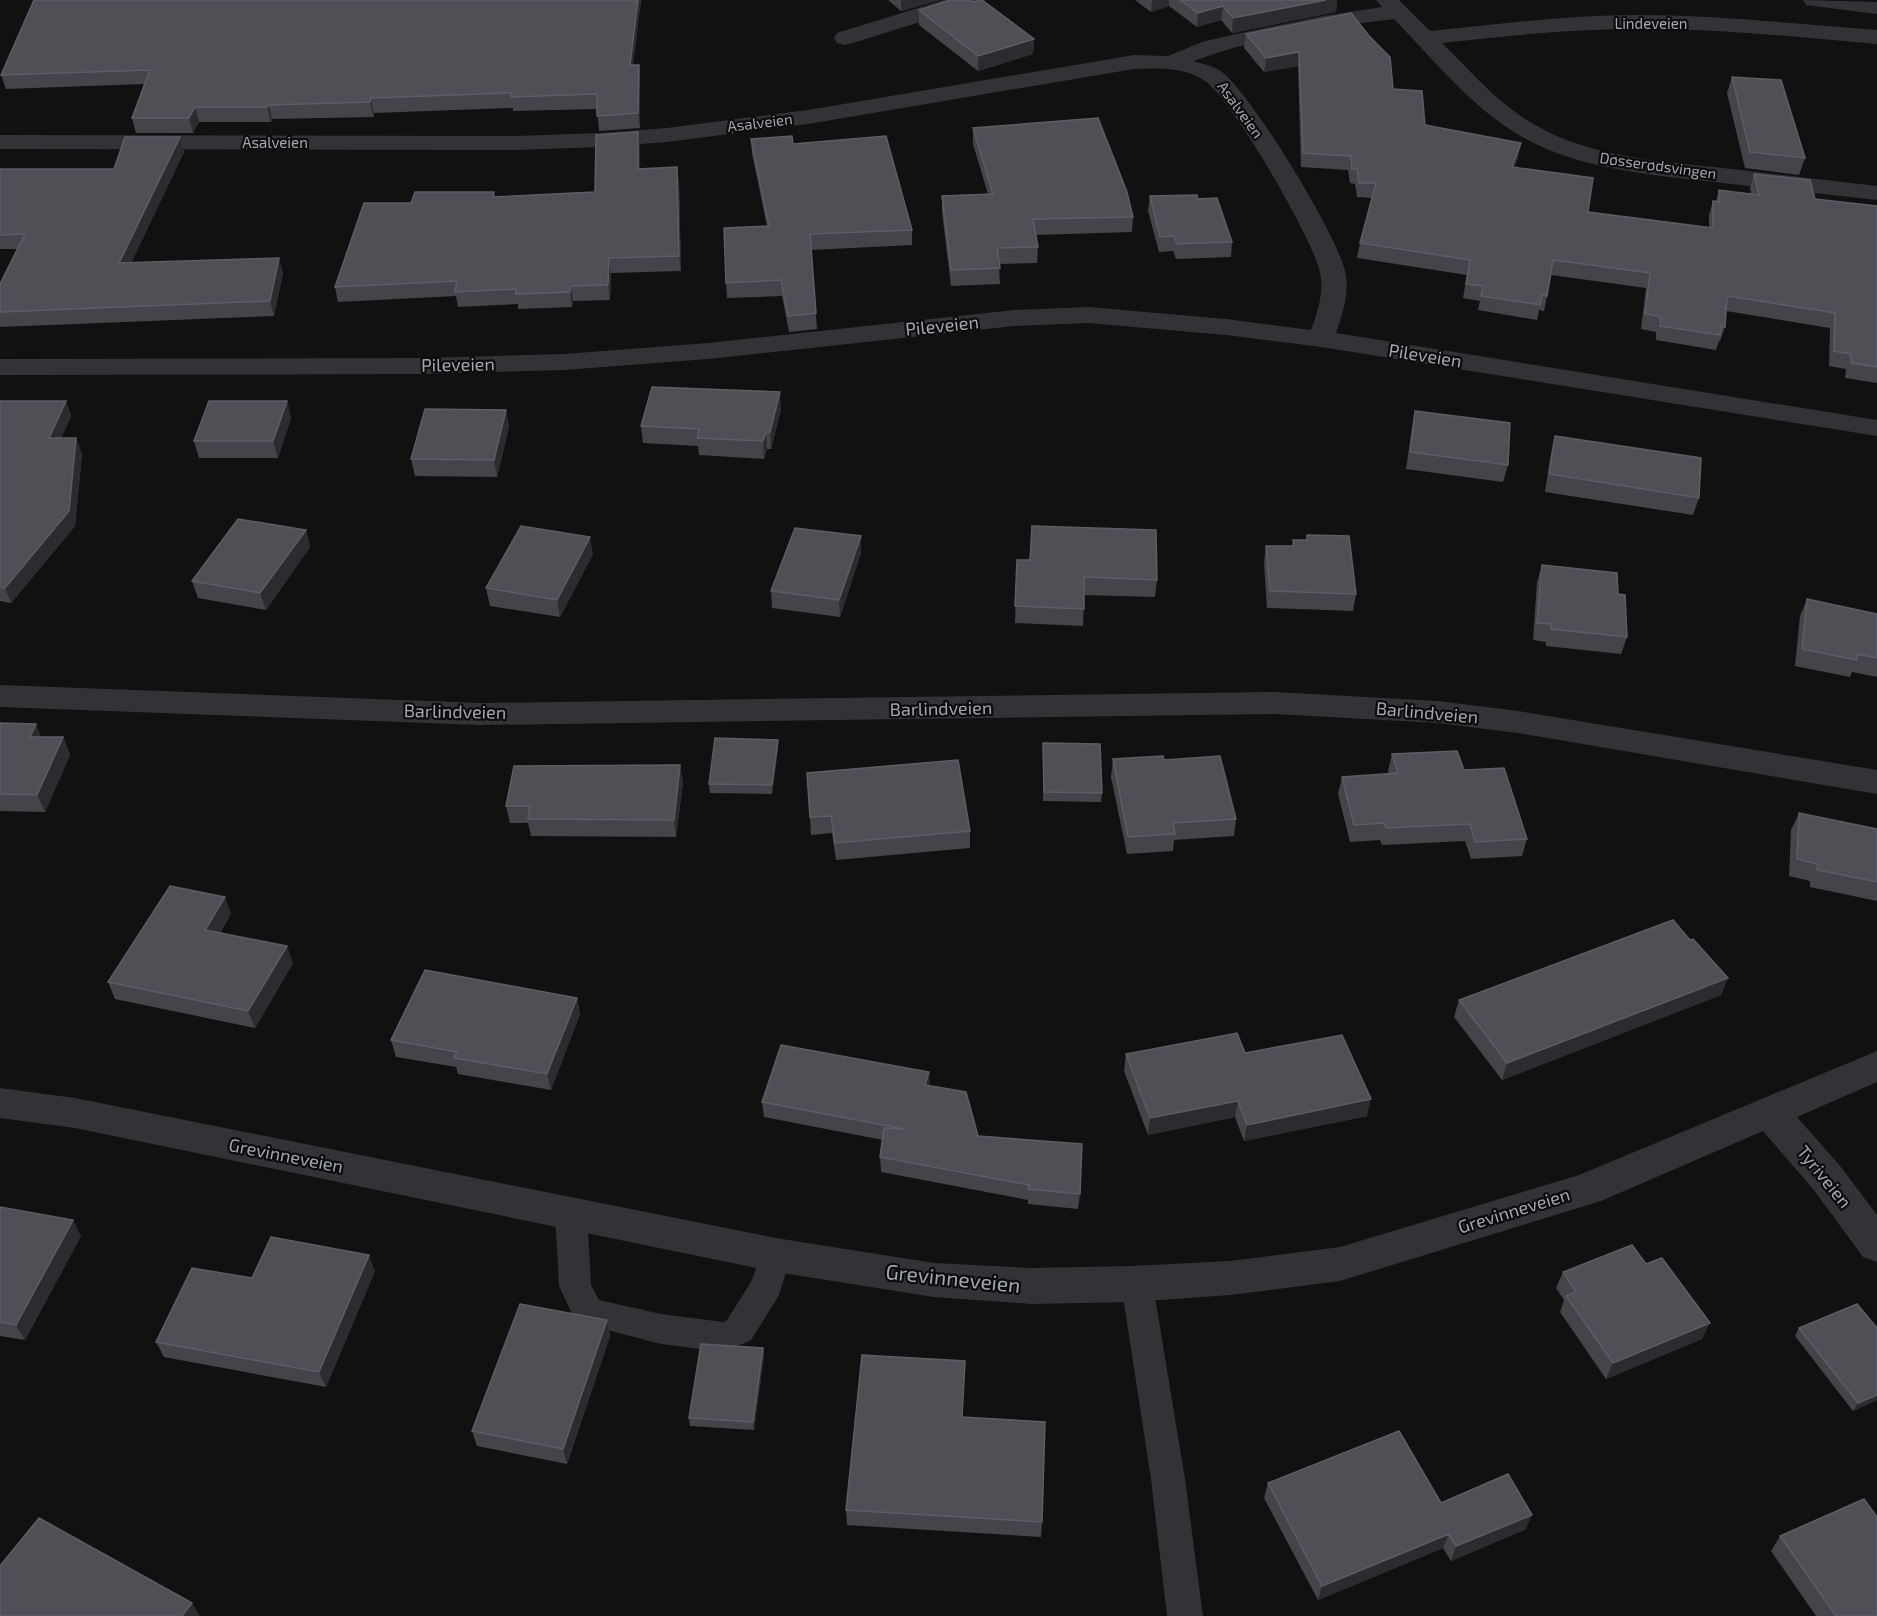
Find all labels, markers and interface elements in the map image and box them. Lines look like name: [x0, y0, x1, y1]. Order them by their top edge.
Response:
street label: Lindeveien: [1614, 14, 1688, 32]
street label: Asalveien: [1214, 78, 1267, 141]
street label: Asalveien: [726, 109, 794, 135]
street label: Asalveien: [242, 133, 308, 151]
street label: Døsserødsvingen: [1598, 148, 1718, 182]
street label: Pileveien: [904, 310, 980, 340]
street label: Pileveien: [1387, 338, 1463, 372]
street label: Pileveien: [421, 352, 495, 376]
street label: Barlindveien: [890, 696, 992, 720]
street label: Barlindveien: [1375, 697, 1479, 727]
street label: Barlindveien: [404, 699, 506, 723]
street label: Grevinneveien: [227, 1133, 345, 1177]
street label: Tyriveien: [1793, 1141, 1857, 1212]
street label: Grevinneveien: [1455, 1183, 1572, 1238]
street label: Grevinneveien: [884, 1258, 1022, 1297]

